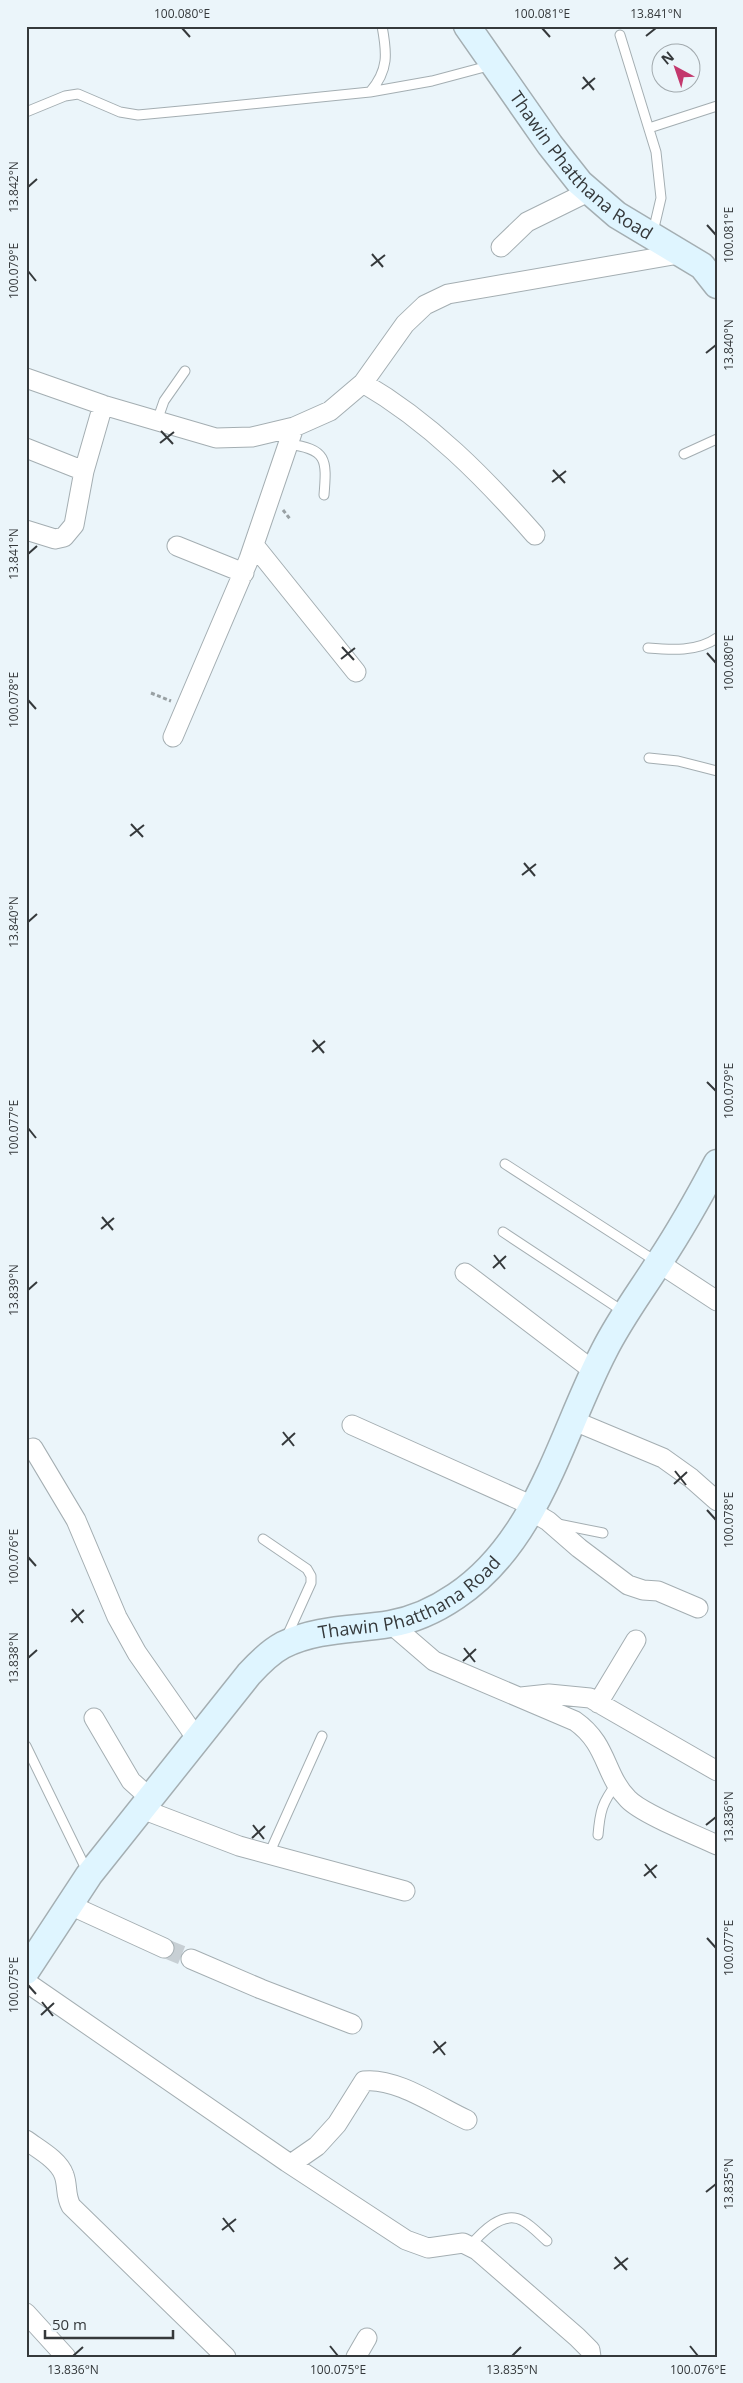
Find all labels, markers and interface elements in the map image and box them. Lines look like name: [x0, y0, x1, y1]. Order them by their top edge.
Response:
text: 100.080°E: [154, 5, 210, 22]
text: 100.081°E: [514, 5, 570, 22]
text: 13.841°N: [630, 5, 682, 22]
north arrow: [650, 42, 700, 92]
text: N: [657, 47, 678, 69]
street label: Thawin Phatthana Road: [505, 86, 658, 245]
text: 13.842°N: [5, 161, 22, 213]
text: 100.081°E: [720, 207, 737, 263]
text: 100.079°E: [5, 243, 22, 299]
text: 13.840°N: [720, 319, 737, 371]
text: 13.841°N: [5, 528, 22, 580]
text: 100.080°E: [720, 635, 737, 691]
text: 100.078°E: [5, 672, 22, 728]
text: 13.840°N: [5, 896, 22, 948]
text: 100.079°E: [720, 1063, 737, 1119]
text: 100.077°E: [5, 1100, 22, 1156]
text: 13.839°N: [5, 1264, 22, 1316]
text: 100.078°E: [720, 1492, 737, 1548]
text: 100.076°E: [5, 1529, 22, 1585]
street label: Thawin Phatthana Road: [316, 1550, 505, 1644]
text: 13.838°N: [5, 1632, 22, 1684]
text: 13.836°N: [720, 1791, 737, 1843]
text: 100.077°E: [720, 1920, 737, 1976]
text: 100.075°E: [5, 1957, 22, 2013]
text: 13.835°N: [720, 2158, 737, 2210]
scale bar: [45, 2308, 172, 2340]
text: 50 m: [52, 2314, 87, 2334]
text: 13.836°N: [47, 2361, 99, 2378]
text: 100.075°E: [310, 2361, 366, 2378]
text: 13.835°N: [486, 2361, 538, 2378]
text: 100.076°E: [670, 2361, 726, 2378]

